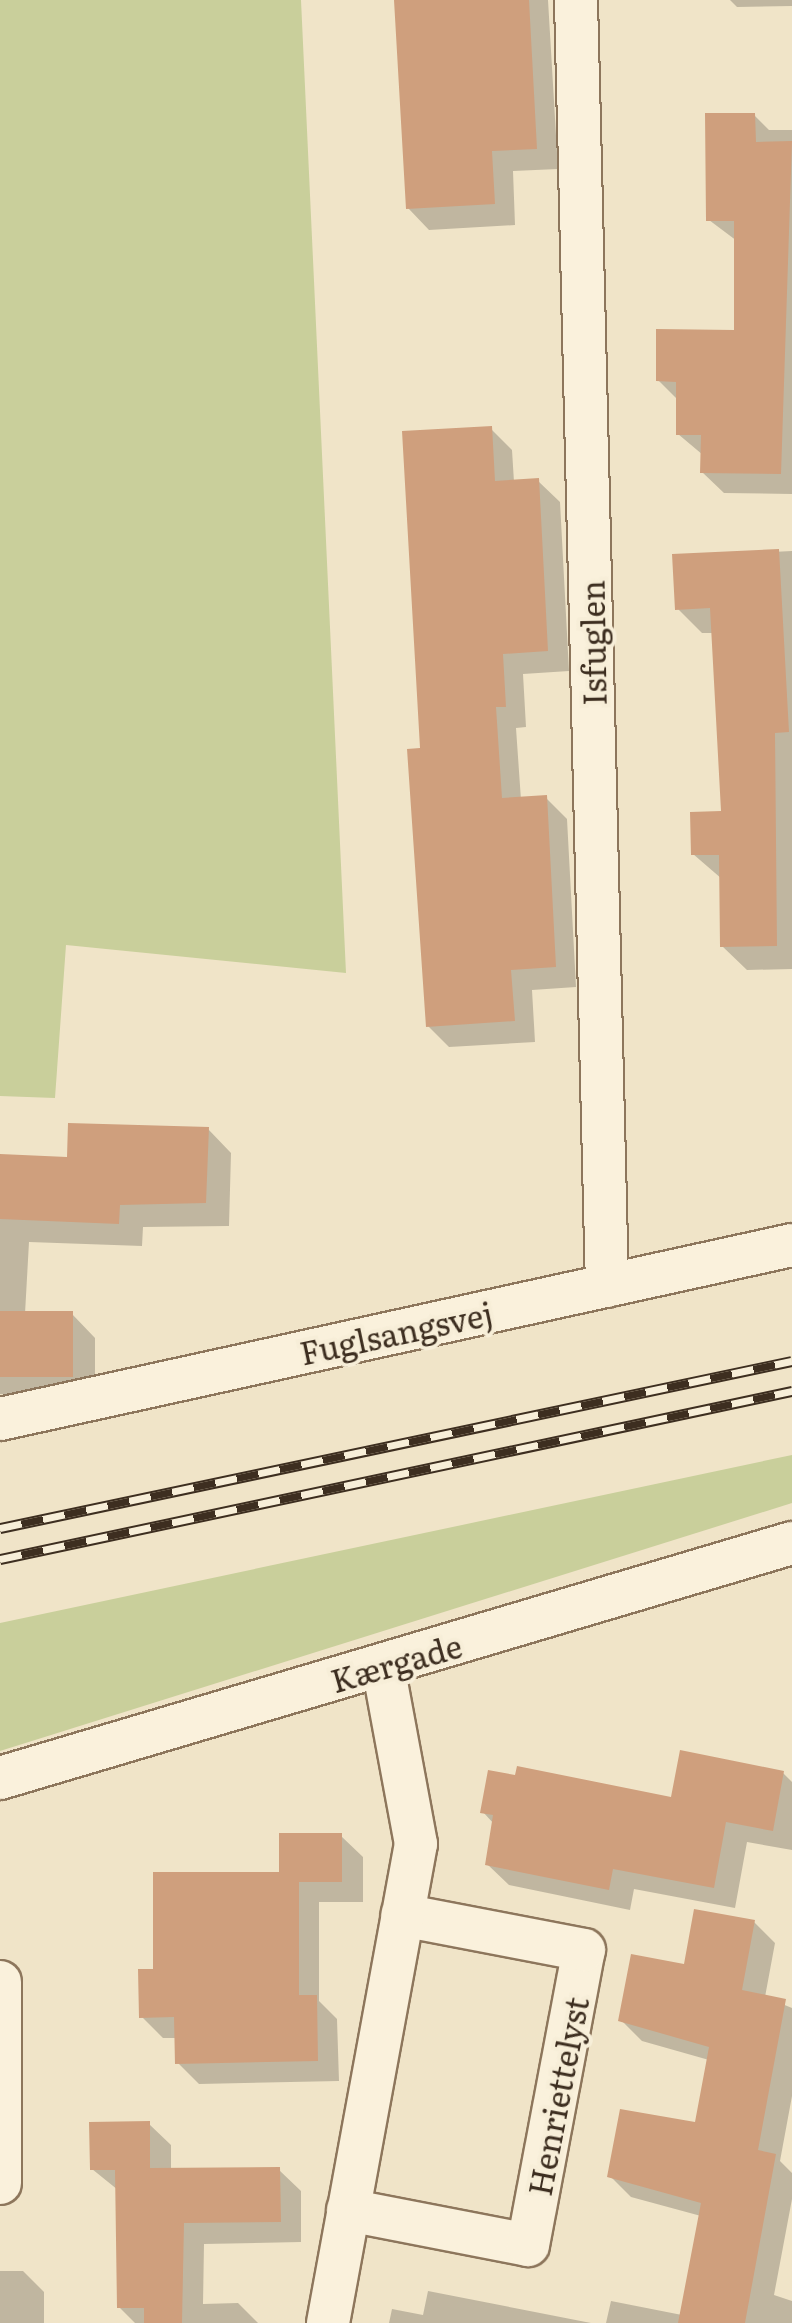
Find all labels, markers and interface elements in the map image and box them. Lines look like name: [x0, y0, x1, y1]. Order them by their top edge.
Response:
street label: Isfuglen: [572, 580, 612, 706]
street label: Fuglsangsvej: [296, 1293, 496, 1371]
street label: Kærgade: [326, 1625, 466, 1699]
street label: Henriettelyst: [519, 1993, 595, 2199]

